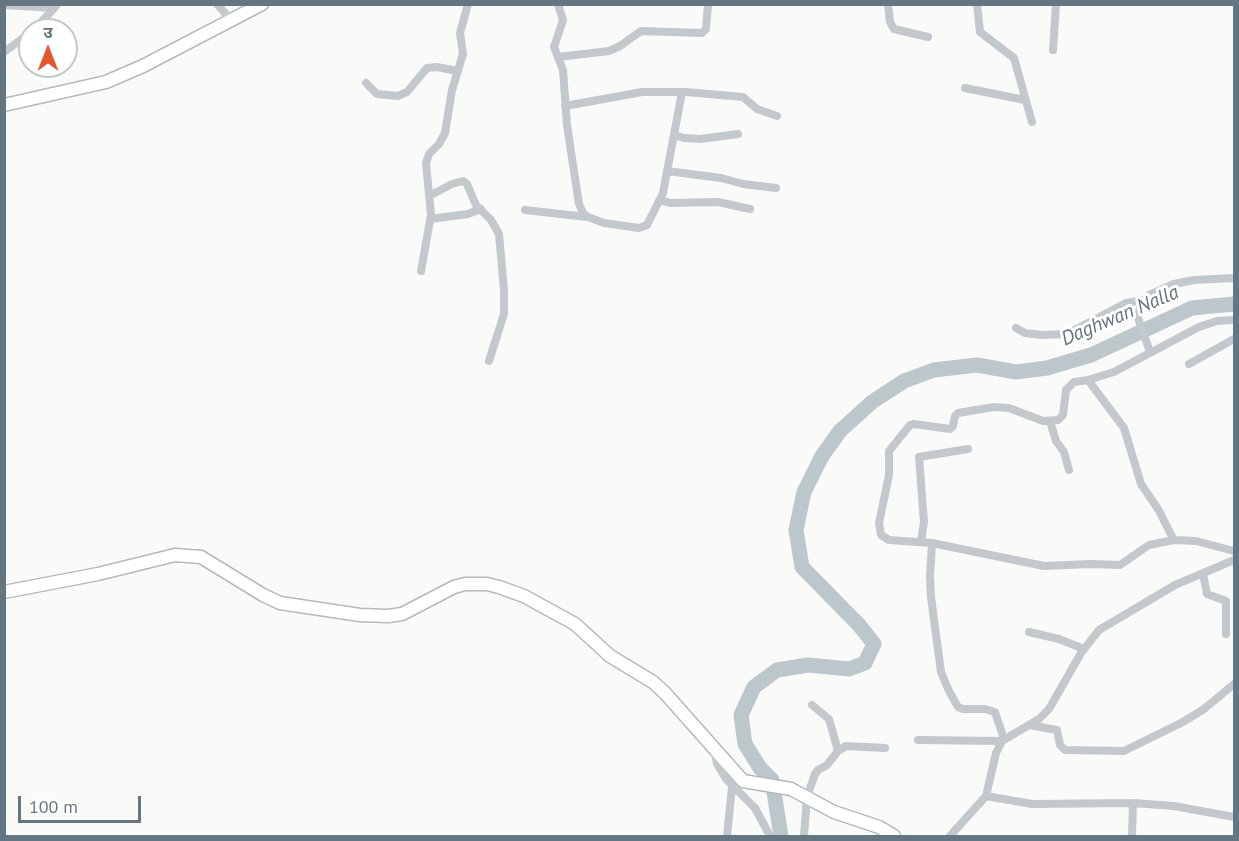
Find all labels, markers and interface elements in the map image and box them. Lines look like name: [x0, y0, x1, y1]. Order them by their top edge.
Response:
north arrow: [18, 18, 78, 78]
text: उ: [43, 22, 53, 42]
water label: Daghwan Nalla: [1058, 280, 1182, 352]
scale bar: [21, 784, 144, 822]
text: 100 m: [29, 795, 78, 818]

